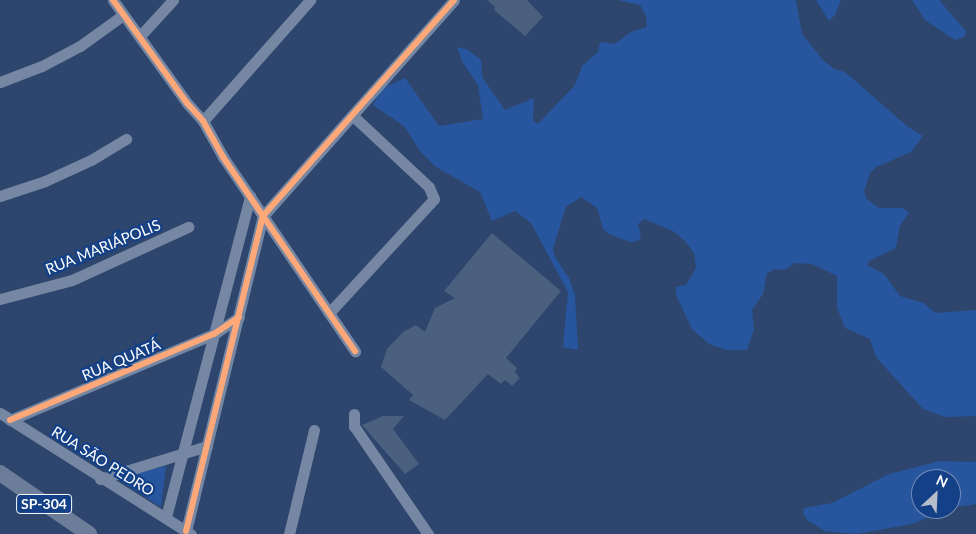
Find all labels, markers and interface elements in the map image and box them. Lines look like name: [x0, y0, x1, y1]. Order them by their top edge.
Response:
street label: RUA MARIÁPOLIS: [43, 216, 163, 278]
street label: RUA QUATÁ: [79, 335, 163, 385]
street label: RUA SÃO PEDRO: [48, 422, 158, 500]
north arrow: [911, 469, 961, 519]
text: N: [934, 471, 951, 491]
road number: SP-304: [15, 492, 73, 516]

